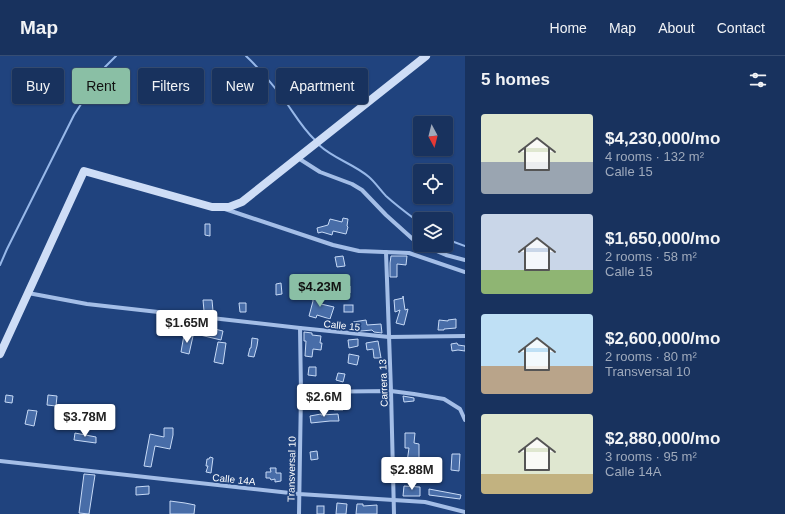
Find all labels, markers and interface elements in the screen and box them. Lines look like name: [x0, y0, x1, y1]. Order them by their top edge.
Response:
text: Map: [20, 17, 58, 38]
text: Home: [550, 20, 587, 36]
text: Map: [609, 20, 636, 36]
text: About: [658, 20, 695, 36]
text: Contact: [717, 20, 765, 36]
chip: Buy: [12, 68, 64, 104]
chip: Rent: [72, 68, 130, 104]
chip: Filters: [138, 68, 204, 104]
chip: New: [212, 68, 268, 104]
chip: Apartment: [276, 68, 368, 104]
icon: filters: [747, 69, 769, 91]
text: 5 homes: [481, 70, 550, 89]
north arrow: [413, 116, 453, 156]
map controls: [413, 116, 453, 252]
text: $4,230,000/mo: [605, 129, 720, 148]
icon: home: [513, 130, 561, 178]
text: 4 rooms · 132 m²: [605, 149, 704, 164]
button: locate: [413, 164, 453, 204]
text: Calle 15: [605, 164, 653, 179]
button: layers: [413, 212, 453, 252]
text: $1,650,000/mo: [605, 229, 720, 248]
icon: home: [513, 230, 561, 278]
text: 2 rooms · 58 m²: [605, 249, 697, 264]
text: Calle 15: [605, 264, 653, 279]
pin: $4.23M: [287, 274, 353, 308]
text: $4.23M: [298, 279, 342, 294]
pin: $1.65M: [154, 310, 220, 344]
text: $1.65M: [165, 315, 209, 330]
street label: Calle 15: [323, 318, 361, 333]
text: $2,600,000/mo: [605, 329, 720, 348]
icon: home: [513, 330, 561, 378]
text: 2 rooms · 80 m²: [605, 349, 697, 364]
street label: Carrera 13: [377, 358, 390, 407]
text: Transversal 10: [605, 364, 691, 379]
pin: $2.6M: [296, 384, 352, 418]
text: $2.6M: [306, 389, 342, 404]
pin: $3.78M: [52, 404, 118, 438]
text: $3.78M: [63, 409, 107, 424]
text: $2,880,000/mo: [605, 429, 720, 448]
icon: home: [513, 430, 561, 478]
street label: Transversal 10: [285, 436, 298, 502]
text: 3 rooms · 95 m²: [605, 449, 697, 464]
pin: $2.88M: [379, 457, 445, 491]
text: $2.88M: [390, 462, 434, 477]
text: Calle 14A: [605, 464, 661, 479]
street label: Calle 14A: [212, 472, 256, 487]

